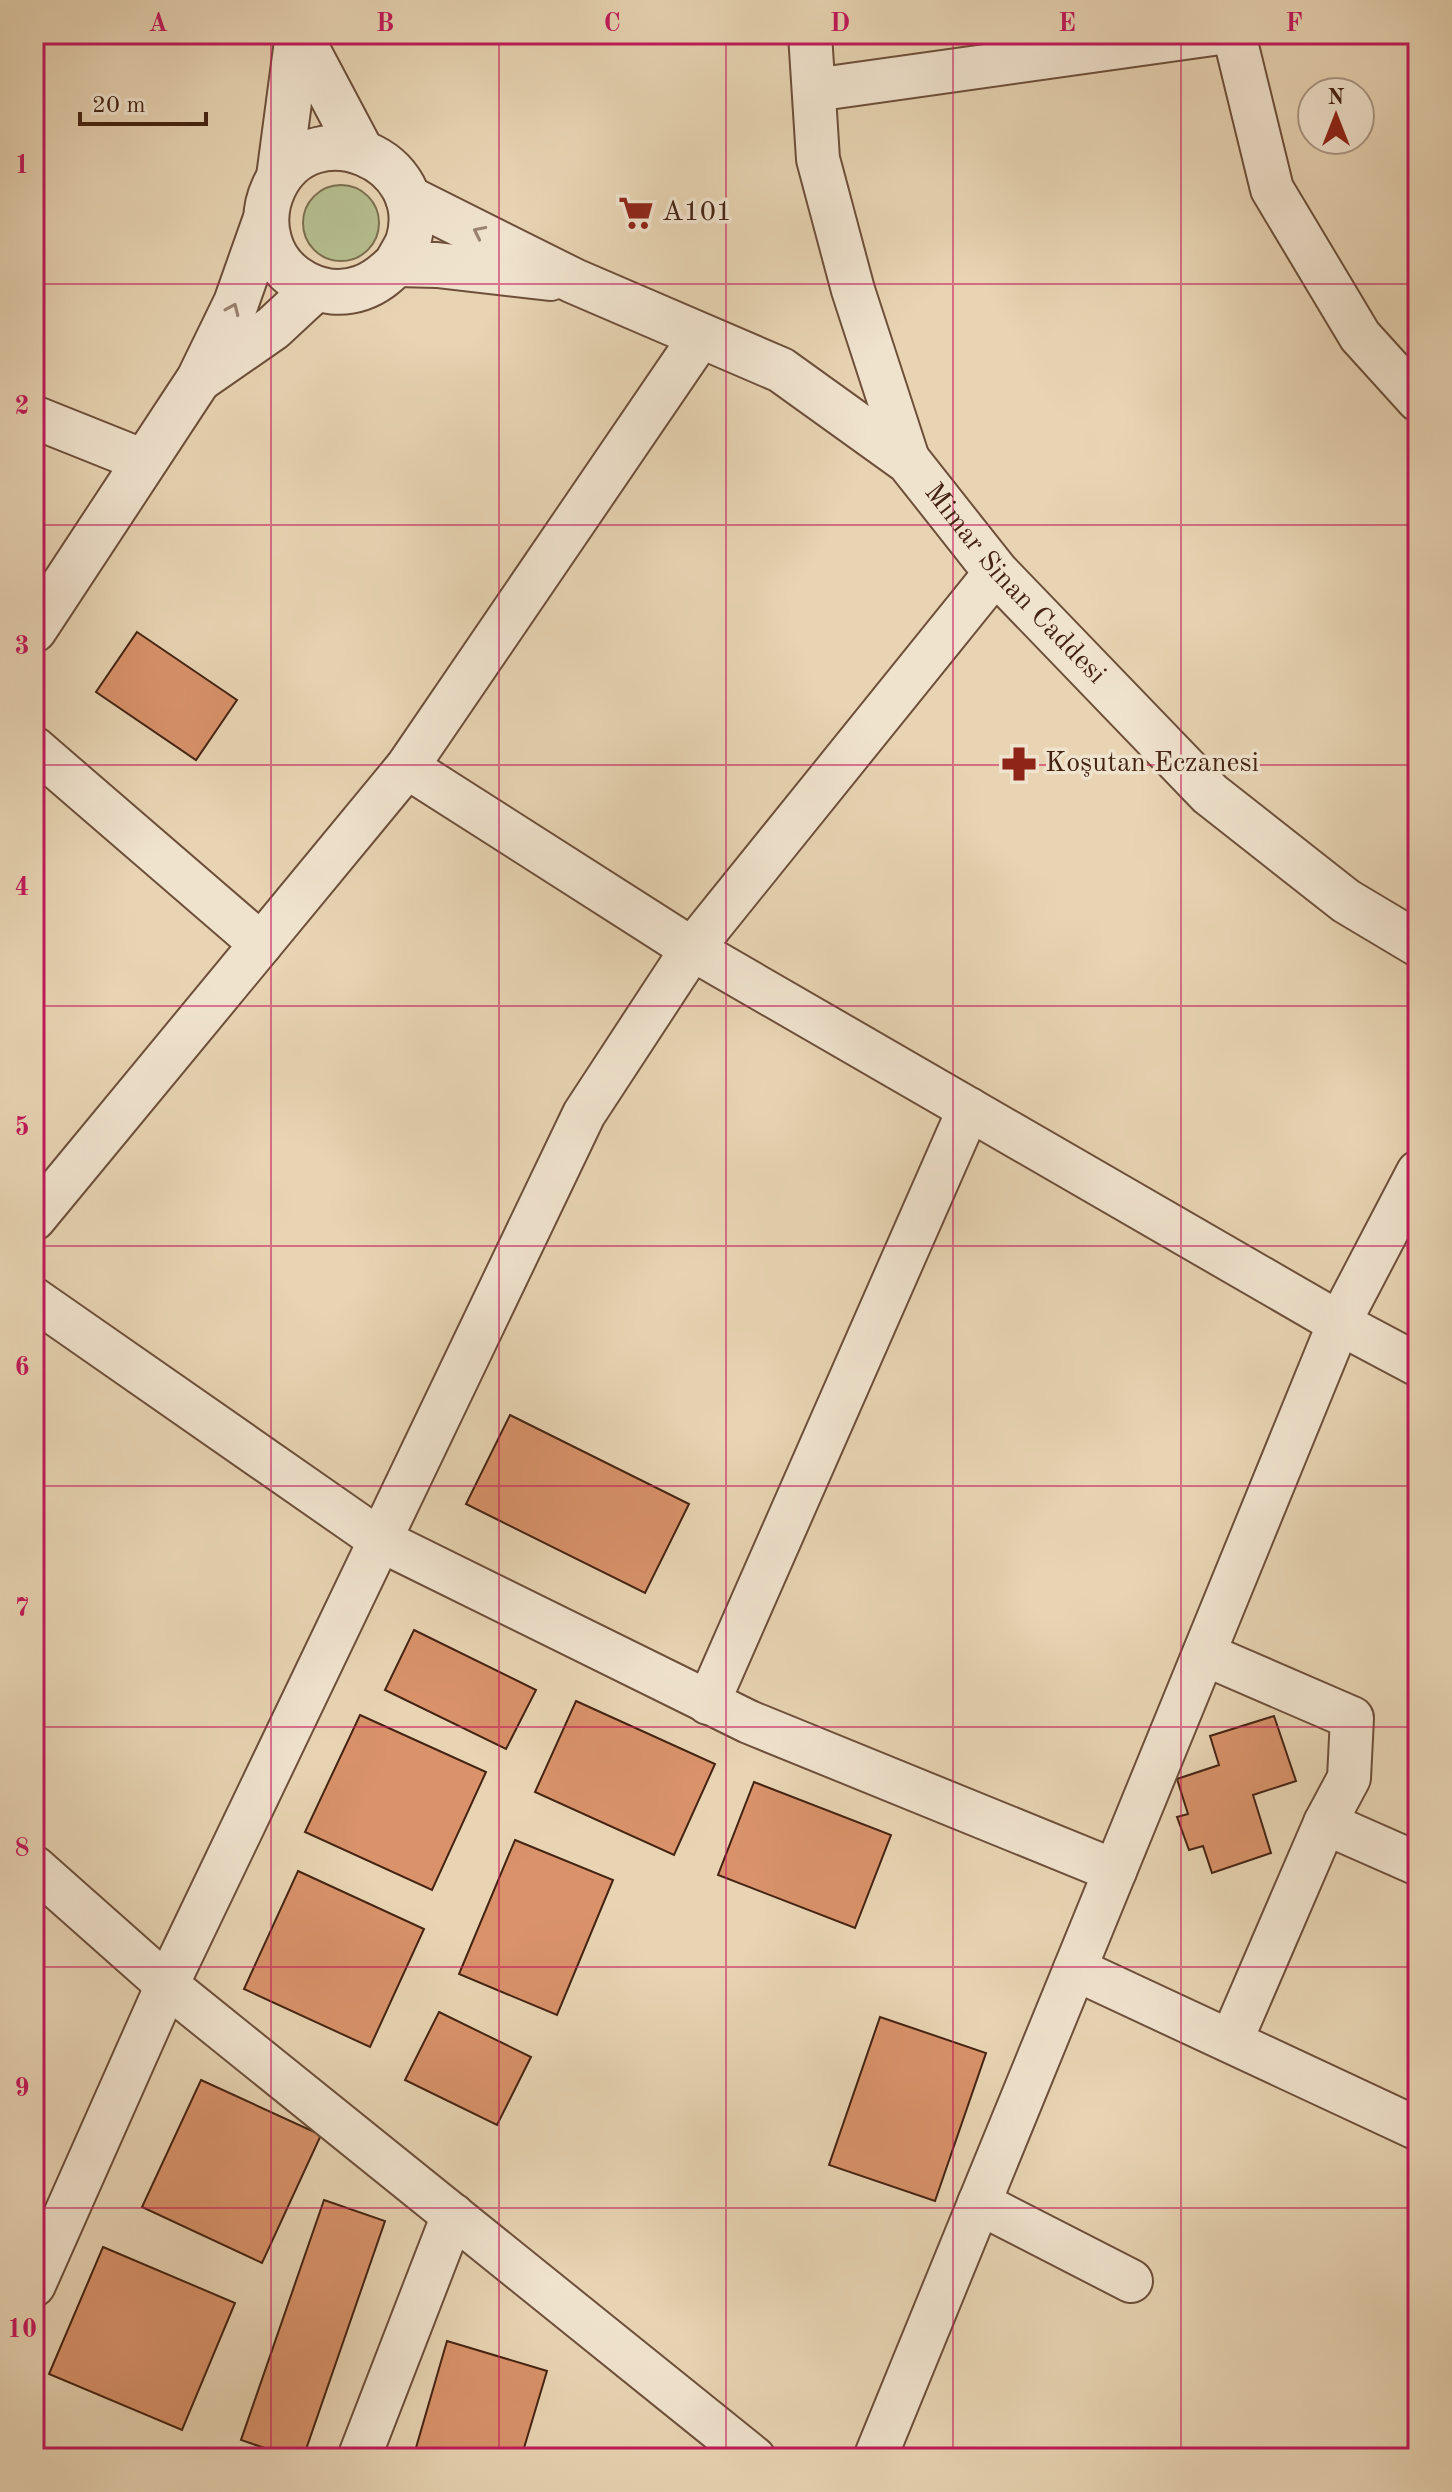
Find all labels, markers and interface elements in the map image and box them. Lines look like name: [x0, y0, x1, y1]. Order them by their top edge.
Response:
text: A: [148, 11, 168, 37]
text: B: [376, 11, 394, 37]
text: C: [603, 11, 621, 37]
text: D: [830, 11, 850, 37]
text: E: [1058, 11, 1076, 37]
text: F: [1285, 11, 1303, 37]
scale bar: [80, 76, 206, 126]
north arrow: [1296, 76, 1376, 156]
text: N: [1328, 87, 1345, 109]
text: 20 m: [92, 94, 146, 118]
text: 1: [14, 153, 30, 179]
supermarket icon: A101: [617, 194, 655, 232]
place label: A101: [662, 199, 732, 227]
one-way arrow: [473, 227, 488, 242]
one-way arrow: [223, 303, 239, 317]
text: 2: [14, 394, 30, 420]
street label: Mimar Sinan Caddesi: [918, 479, 1110, 690]
text: 3: [14, 634, 30, 660]
pharmacy icon: Koşutan Eczanesi: [1000, 745, 1038, 783]
place label: Koşutan Eczanesi: [1045, 750, 1259, 778]
text: 4: [14, 875, 30, 901]
text: 5: [14, 1115, 30, 1141]
text: 6: [14, 1355, 30, 1381]
text: 7: [14, 1596, 30, 1622]
text: 8: [14, 1836, 30, 1862]
text: 9: [14, 2076, 30, 2102]
text: 10: [7, 2317, 37, 2343]

